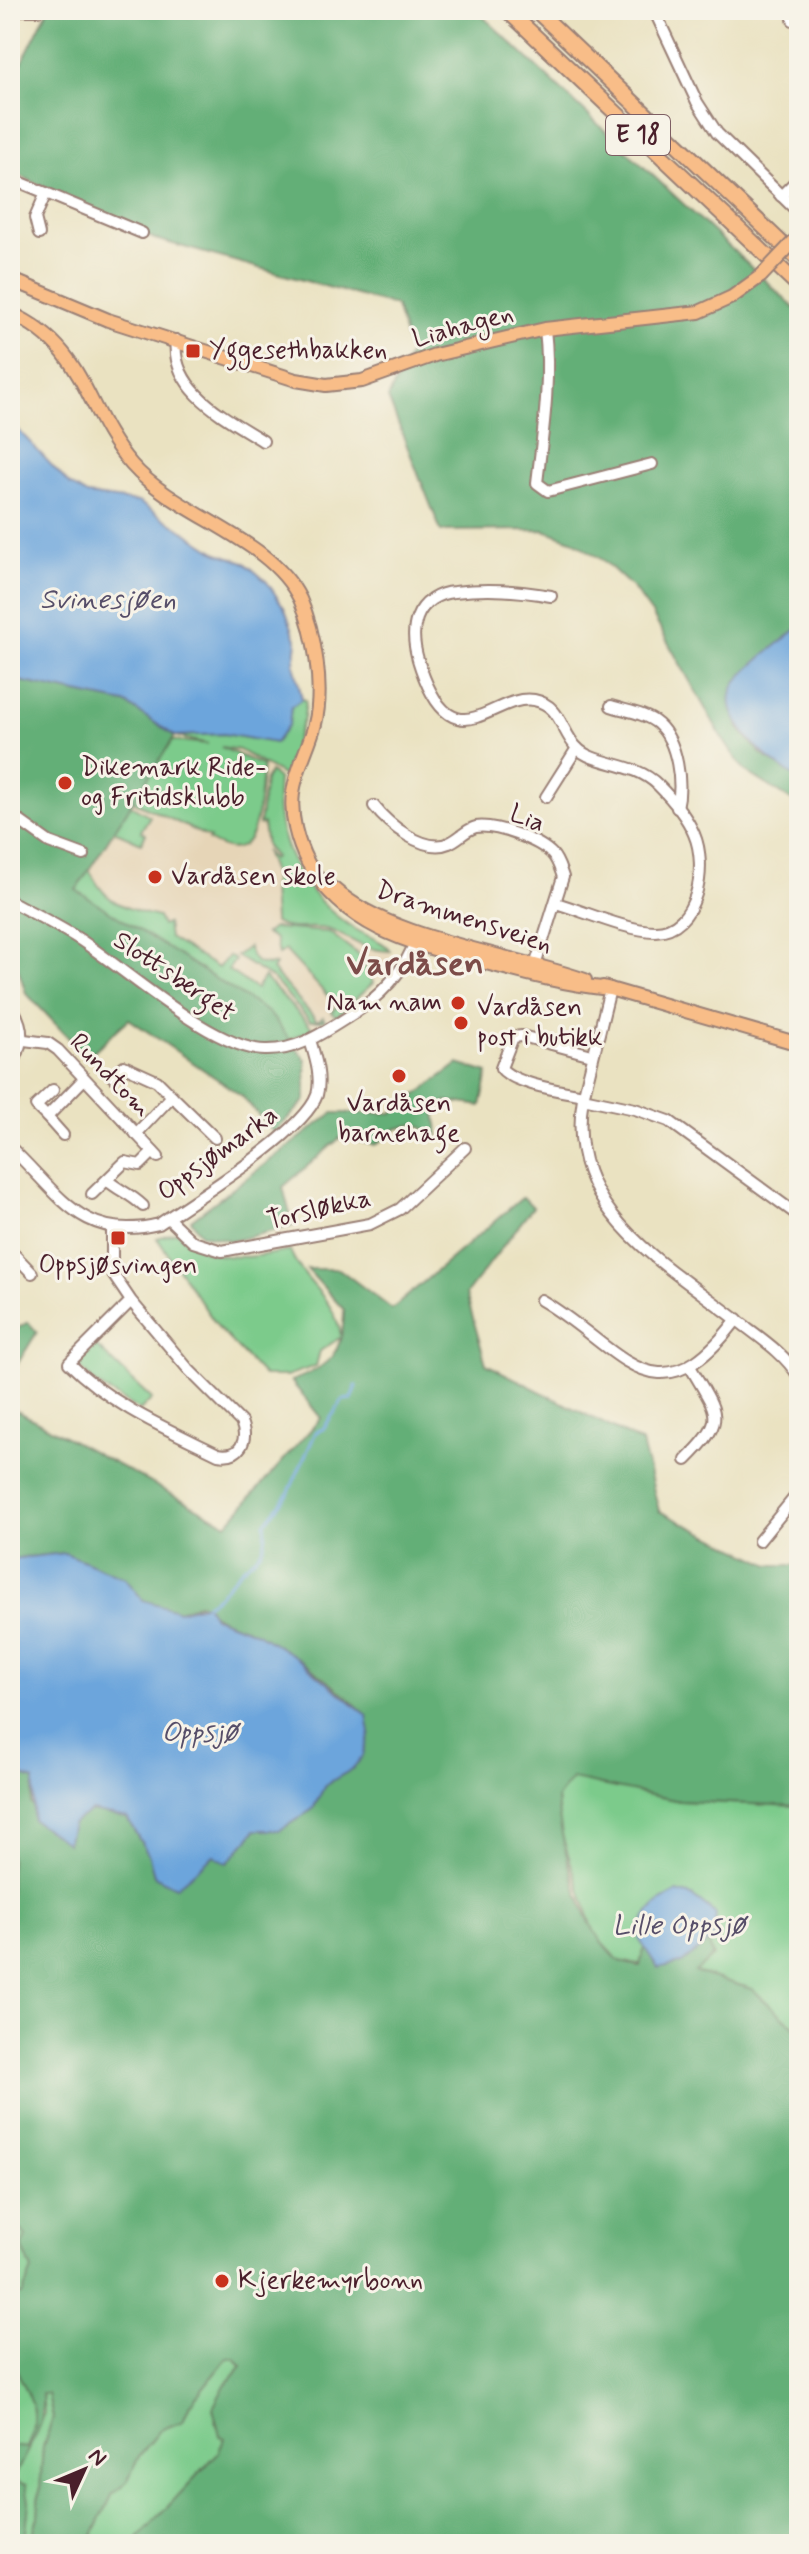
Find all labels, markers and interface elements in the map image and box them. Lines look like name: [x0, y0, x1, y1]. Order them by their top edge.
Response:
road number: E 18: [606, 115, 670, 155]
street label: Liahagen: [409, 297, 518, 359]
place label: Yggesethbakken: [209, 334, 387, 371]
marker: Yggesethbakken: [184, 342, 202, 360]
water label: Svinesjøen: [40, 582, 176, 619]
place label: Dikemark Ride- og Fritidsklubb: [81, 751, 267, 815]
marker: Dikemark Ride- og Fritidsklubb: [56, 774, 74, 792]
street label: Lia: [505, 797, 549, 841]
place label: Vardåsen skole: [171, 860, 336, 894]
marker: Vardåsen skole: [146, 868, 164, 886]
street label: Drammensveien: [372, 873, 556, 963]
street label: Slottsberget: [105, 924, 241, 1033]
district label: Vardåsen: [346, 942, 484, 987]
place label: Nam nam: [326, 986, 442, 1020]
place label: Vardåsen post i butikk: [477, 991, 603, 1055]
marker: Nam nam: [449, 994, 467, 1012]
marker: Vardåsen post i butikk: [452, 1014, 470, 1032]
street label: Rundtom: [61, 1026, 159, 1126]
marker: Vardåsen barnehage: [390, 1067, 408, 1085]
place label: Vardåsen barnehage: [338, 1087, 460, 1154]
street label: Oppsjømarka: [151, 1099, 285, 1209]
street label: Torsløkka: [264, 1182, 374, 1238]
marker: Oppsjøsvingen: [109, 1229, 127, 1247]
place label: Oppsjøsvingen: [39, 1249, 198, 1283]
water label: Oppsjø: [162, 1715, 242, 1752]
water label: Lille Oppsjø: [612, 1908, 750, 1945]
place label: Kjerkemyrbonn: [238, 2264, 423, 2298]
marker: Kjerkemyrbonn: [213, 2272, 231, 2290]
north arrow: [44, 2430, 124, 2510]
text: N: [82, 2442, 112, 2472]

